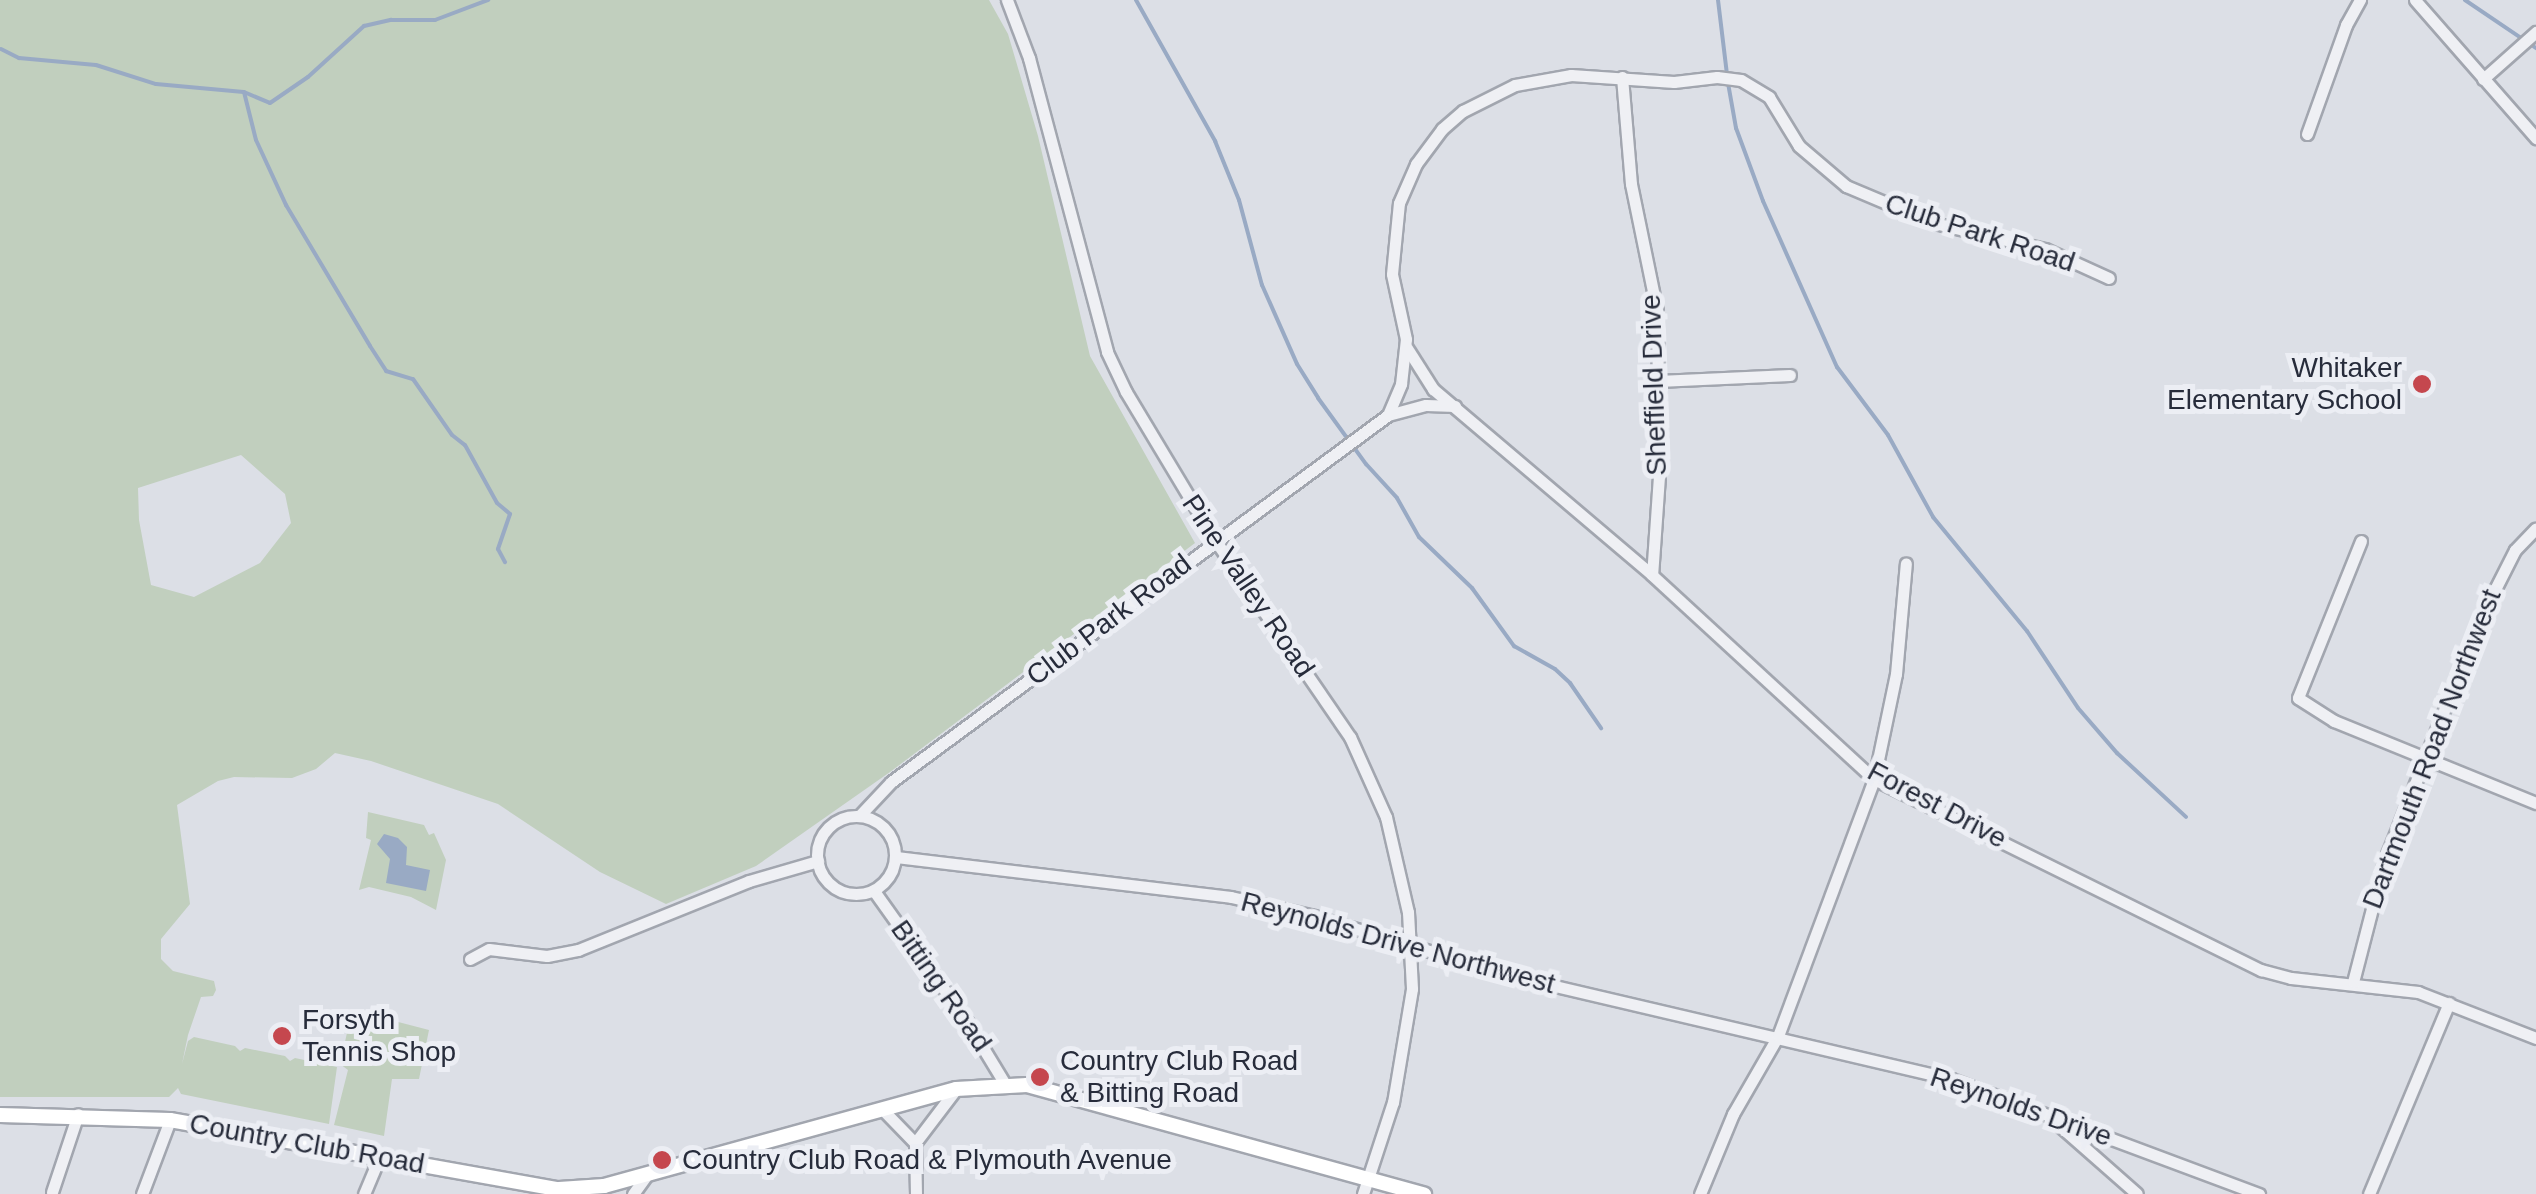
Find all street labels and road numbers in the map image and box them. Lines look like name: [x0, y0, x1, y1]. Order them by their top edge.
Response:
street label: Club Park Road: [1881, 186, 2079, 280]
street label: Sheffield Drive: [1634, 294, 1674, 476]
street label: Pine Valley Road: [1175, 488, 1321, 684]
street label: Club Park Road: [1020, 547, 1198, 693]
street label: Dartmouth Road Northwest: [2356, 585, 2508, 913]
street label: Forest Drive: [1862, 754, 2012, 856]
street label: Reynolds Drive Northwest: [1237, 885, 1559, 1001]
street label: Bitting Road: [883, 914, 999, 1058]
street label: Reynolds Drive: [1926, 1060, 2116, 1154]
street label: Country Club Road: [187, 1107, 427, 1181]

